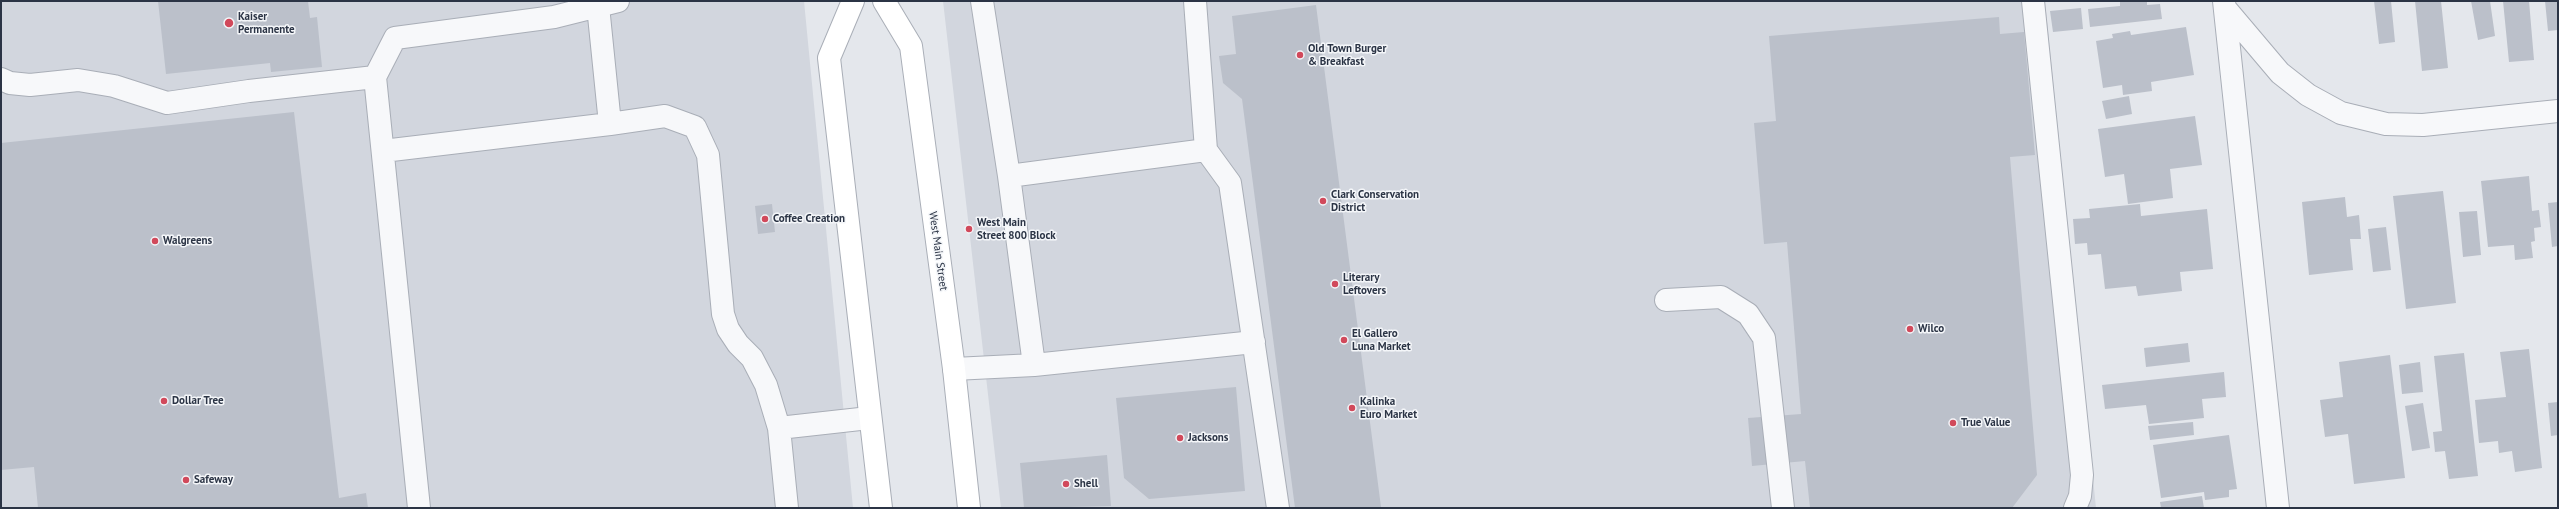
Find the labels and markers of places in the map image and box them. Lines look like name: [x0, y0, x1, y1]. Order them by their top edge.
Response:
place label: Kaiser Permanente: [238, 10, 295, 36]
marker: Kaiser Permanente: [223, 17, 235, 29]
place label: Old Town Burger & Breakfast: [1308, 42, 1386, 68]
marker: Old Town Burger & Breakfast: [1295, 50, 1305, 60]
place label: Clark Conservation District: [1331, 188, 1419, 214]
marker: Clark Conservation District: [1318, 196, 1328, 206]
place label: Coffee Creation: [773, 212, 845, 226]
marker: Coffee Creation: [760, 214, 770, 224]
place label: West Main Street 800 Block: [977, 216, 1056, 242]
marker: West Main Street 800 Block: [964, 224, 974, 234]
place label: Walgreens: [163, 234, 212, 248]
marker: Walgreens: [150, 236, 160, 246]
place label: Literary Leftovers: [1343, 271, 1386, 297]
marker: Literary Leftovers: [1330, 279, 1340, 289]
place label: Wilco: [1918, 322, 1944, 336]
marker: Wilco: [1905, 324, 1915, 334]
place label: El Gallero Luna Market: [1352, 327, 1411, 353]
marker: El Gallero Luna Market: [1339, 335, 1349, 345]
place label: Dollar Tree: [172, 394, 224, 408]
place label: Kalinka Euro Market: [1360, 395, 1417, 421]
marker: Dollar Tree: [159, 396, 169, 406]
marker: Kalinka Euro Market: [1347, 403, 1357, 413]
place label: True Value: [1961, 416, 2010, 430]
marker: True Value: [1948, 418, 1958, 428]
place label: Jacksons: [1188, 431, 1228, 445]
marker: Jacksons: [1175, 433, 1185, 443]
place label: Safeway: [194, 473, 233, 487]
marker: Safeway: [181, 475, 191, 485]
place label: Shell: [1074, 477, 1098, 491]
marker: Shell: [1061, 479, 1071, 489]

